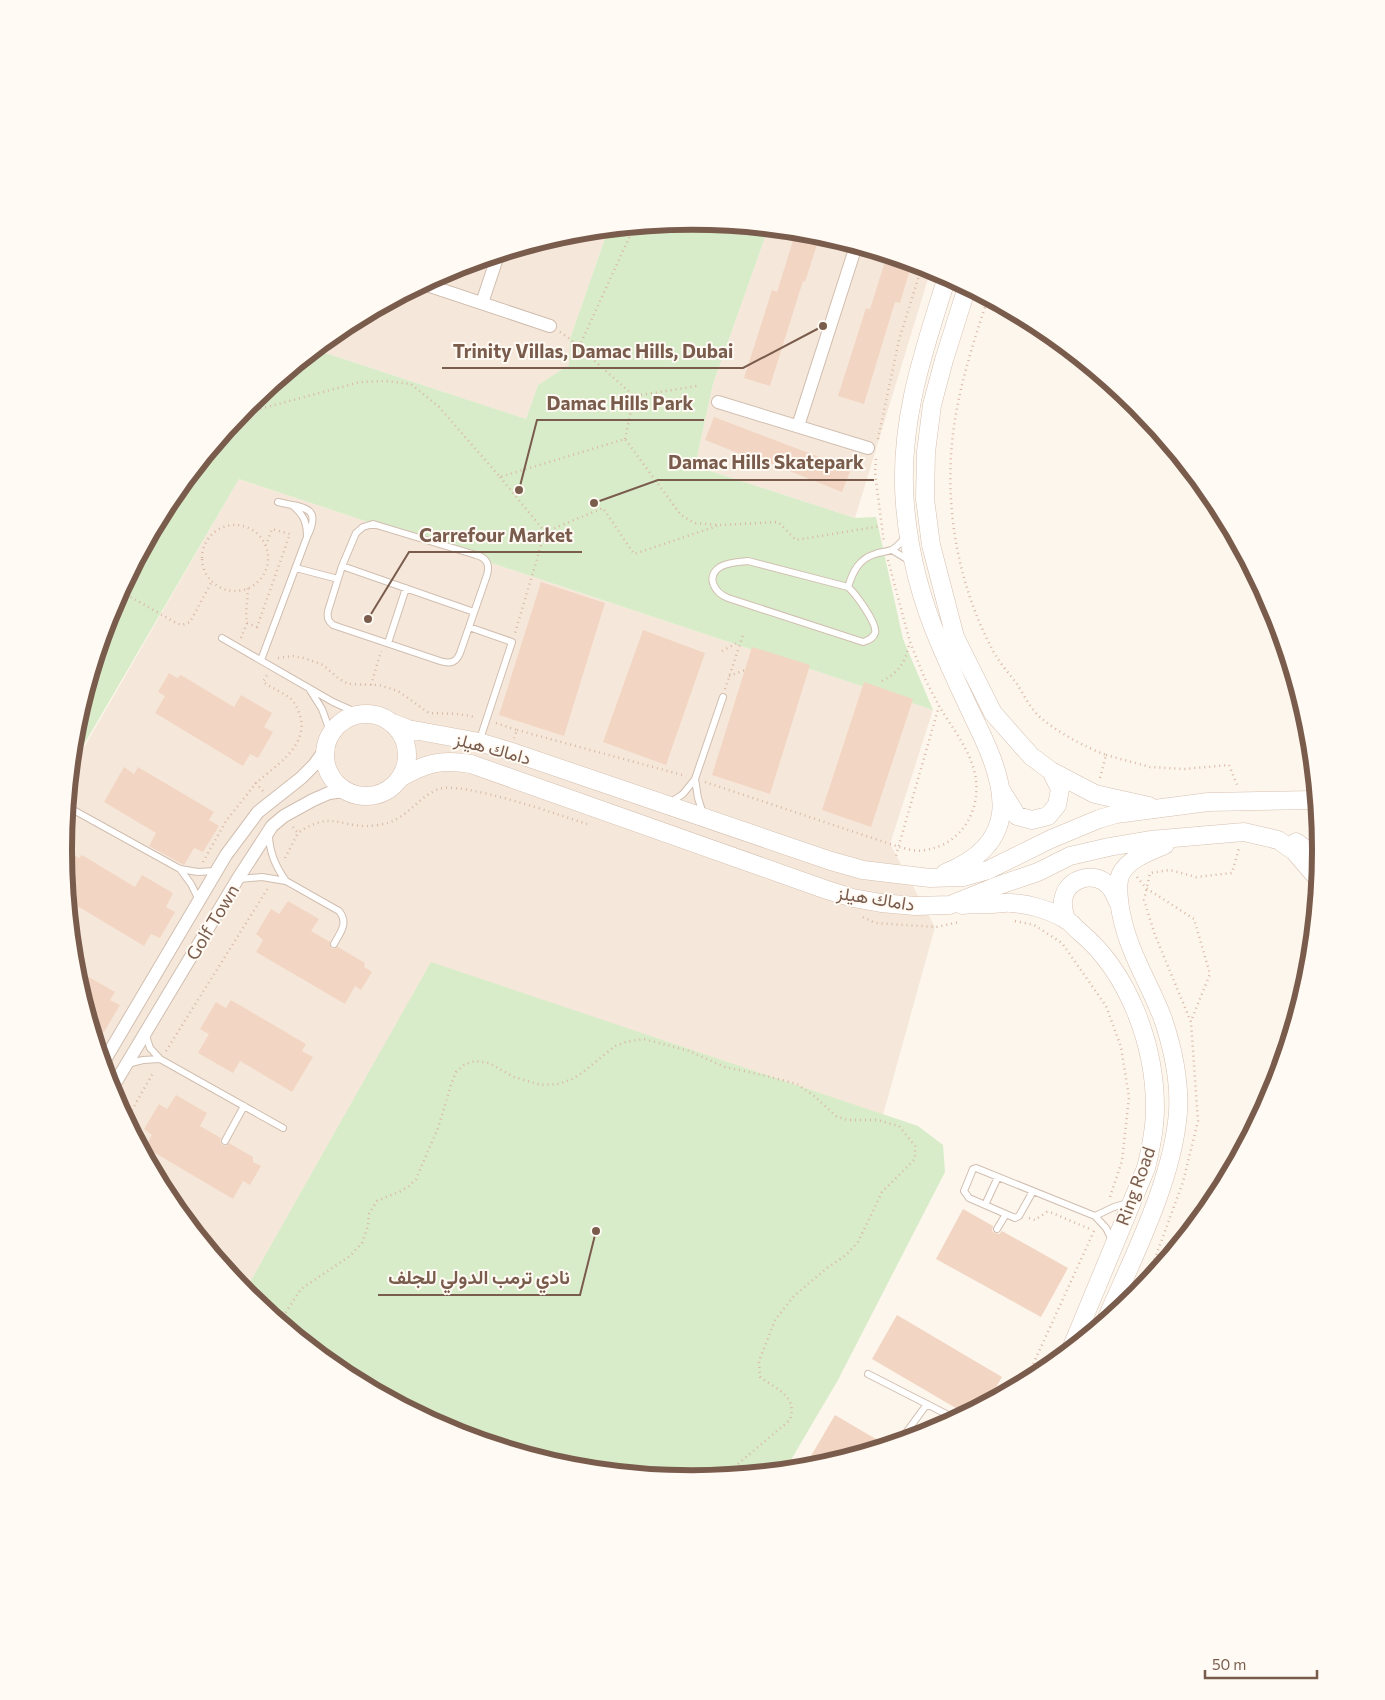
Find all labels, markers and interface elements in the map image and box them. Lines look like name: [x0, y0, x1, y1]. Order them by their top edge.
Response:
callout: Trinity Villas, Damac Hills, Dubai: [442, 334, 743, 368]
text: Trinity Villas, Damac Hills, Dubai: [453, 339, 733, 362]
callout: Damac Hills Park: [537, 386, 704, 420]
text: Damac Hills Park: [547, 391, 694, 414]
callout: Damac Hills Skatepark: [658, 446, 874, 480]
text: Damac Hills Skatepark: [668, 450, 864, 473]
callout: Carrefour Market: [409, 518, 582, 552]
text: Carrefour Market: [419, 523, 573, 546]
street label: داماك هيلز: [451, 727, 534, 770]
street label: Golf Town: [181, 880, 243, 964]
street label: داماك هيلز: [835, 881, 916, 916]
street label: Ring Road: [1111, 1144, 1159, 1228]
callout: نادي ترمب الدولي للجلف: [378, 1261, 580, 1295]
text: نادي ترمب الدولي للجلف: [388, 1265, 570, 1294]
scale bar: [1205, 1648, 1318, 1680]
text: 50 m: [1212, 1655, 1246, 1673]

